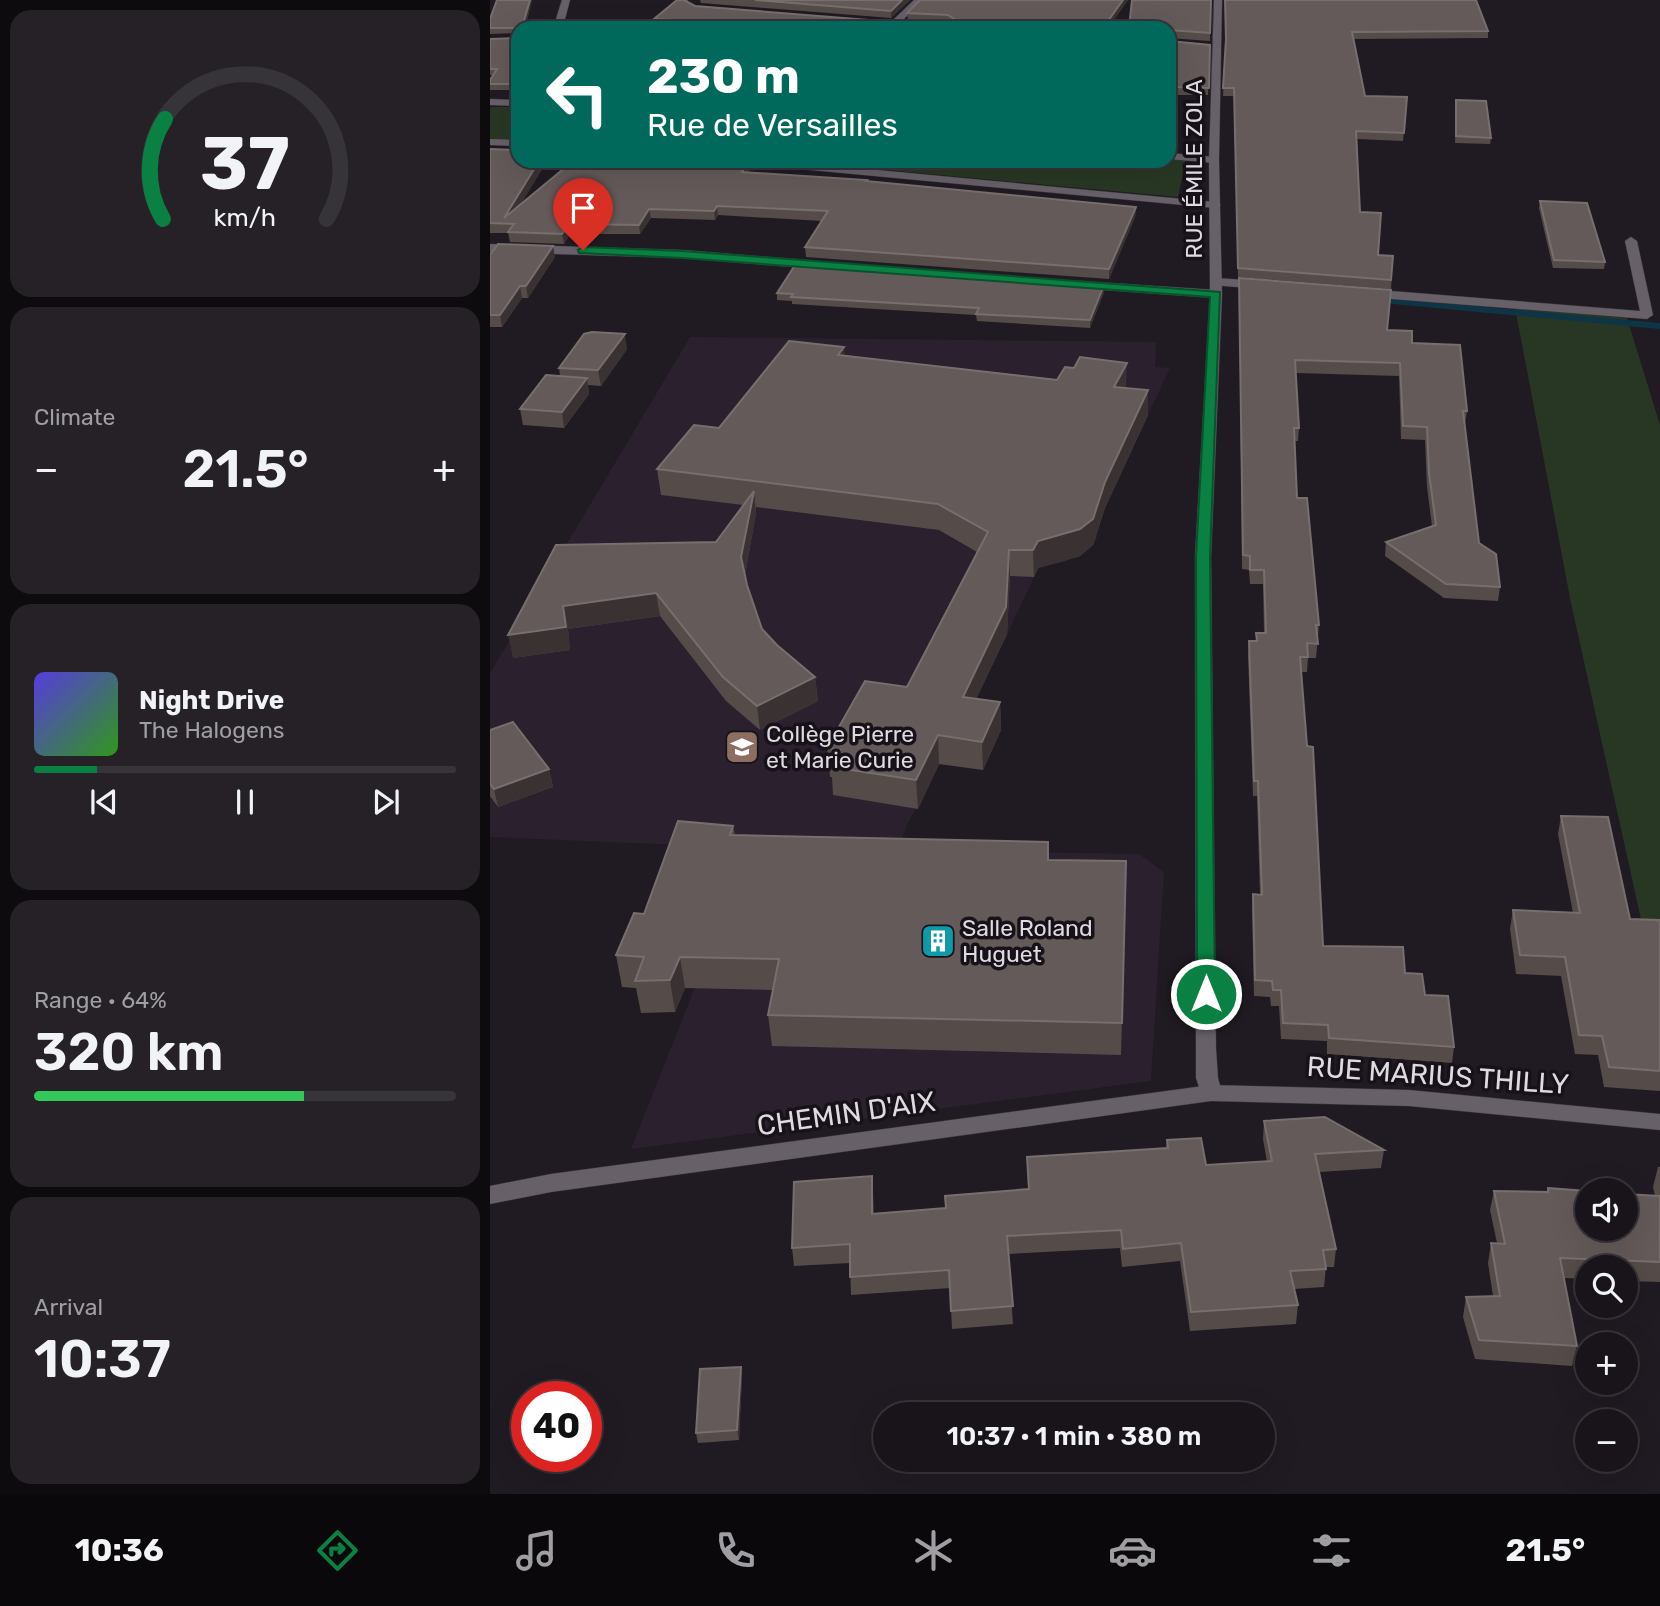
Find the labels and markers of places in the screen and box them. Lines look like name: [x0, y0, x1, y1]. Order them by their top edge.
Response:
pin: [553, 178, 613, 250]
place label: Collège Pierre et Marie Curie: [766, 720, 914, 774]
school or university icon: Collège Pierre et Marie Curie: [723, 728, 761, 766]
place label: Salle Roland Huguet: [962, 914, 1093, 968]
building icon: Salle Roland Huguet: [919, 922, 957, 960]

